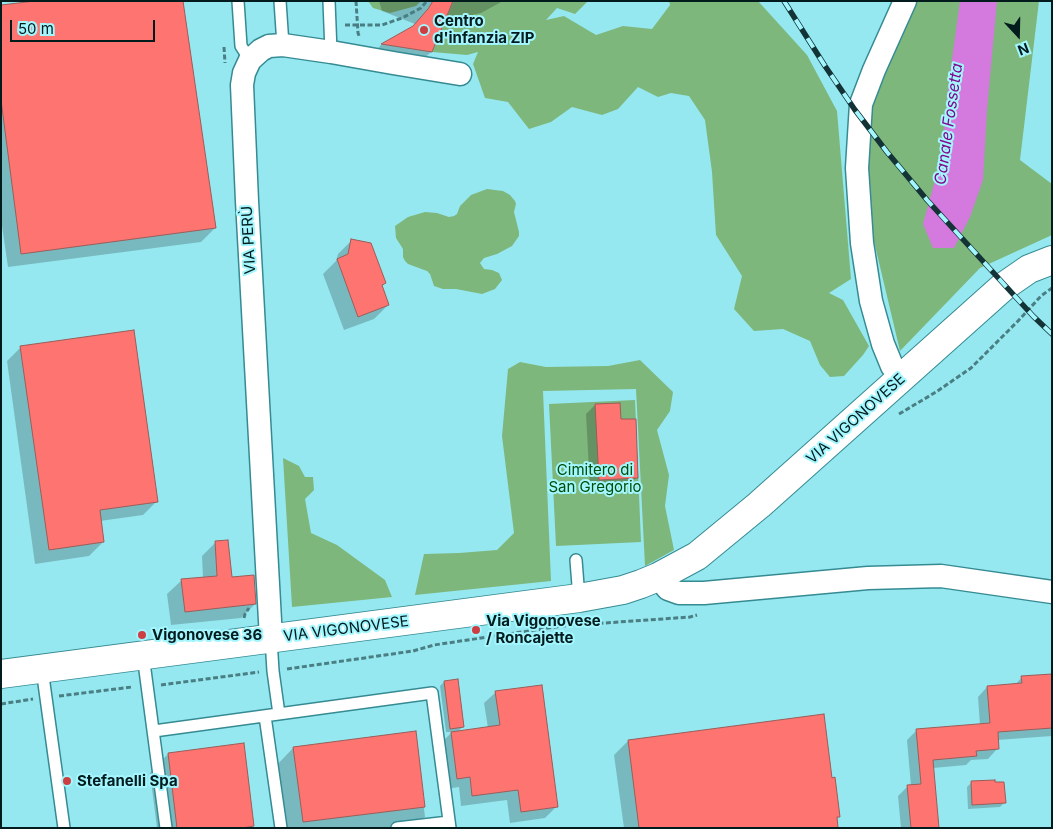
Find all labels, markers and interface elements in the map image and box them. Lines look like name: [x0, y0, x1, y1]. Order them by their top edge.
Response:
scale bar: [12, 10, 158, 42]
north arrow: [993, 10, 1043, 60]
place label: Centro d'infanzia ZIP: [434, 12, 534, 47]
text: 50 m: [18, 19, 54, 38]
marker: Centro d'infanzia ZIP: [418, 24, 430, 36]
text: N: [1016, 40, 1032, 59]
water label: Canale Fossetta: [931, 62, 967, 186]
street label: VIA PERÙ: [238, 205, 260, 275]
street label: VIA VIGONOVESE: [803, 370, 909, 468]
park label: Cimitero di San Gregorio: [548, 461, 642, 496]
street label: VIA VIGONOVESE: [282, 612, 410, 646]
place label: Via Vigonovese / Roncajette: [486, 612, 601, 647]
marker: Via Vigonovese / Roncajette: [470, 624, 482, 636]
place label: Vigonovese 36: [152, 626, 262, 644]
marker: Vigonovese 36: [136, 629, 148, 641]
place label: Stefanelli Spa: [77, 772, 178, 790]
marker: Stefanelli Spa: [61, 775, 73, 787]

